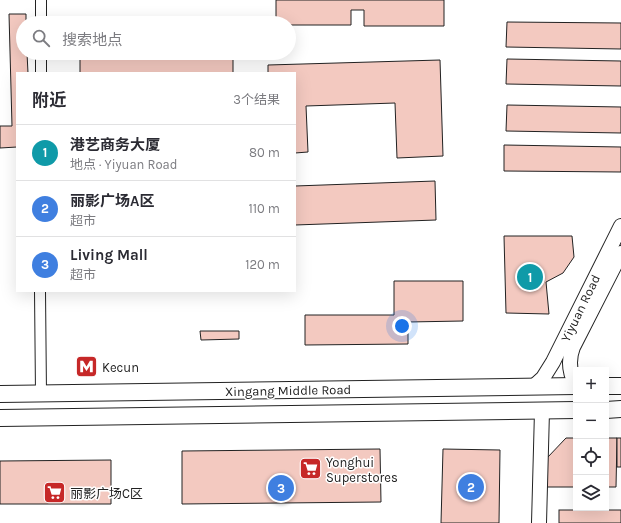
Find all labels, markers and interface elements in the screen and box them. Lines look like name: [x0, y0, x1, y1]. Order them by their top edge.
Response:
search box: [16, 16, 296, 60]
icon: search: [30, 27, 52, 49]
text: 搜索地点: [62, 31, 122, 49]
text: 附近: [32, 90, 66, 110]
text: 3个结果: [233, 92, 280, 107]
text: 港艺商务大厦: [70, 136, 160, 154]
text: 1: [43, 145, 47, 160]
text: 80 m: [249, 145, 280, 160]
text: 地点 · Yiyuan Road: [70, 157, 177, 172]
text: 丽影广场A区: [70, 192, 154, 210]
text: 2: [41, 201, 49, 216]
text: 110 m: [248, 201, 280, 216]
text: 超市: [70, 213, 96, 228]
text: Living Mall: [70, 246, 148, 264]
text: 3: [41, 257, 49, 272]
text: 120 m: [245, 257, 280, 272]
pin: 1: [517, 262, 543, 292]
text: 超市: [70, 267, 96, 282]
street label: Yiyuan Road: [558, 272, 603, 344]
your location: [392, 316, 412, 336]
metro station icon: Kecun: [74, 354, 100, 380]
place label: Kecun: [102, 360, 139, 375]
map controls: [573, 367, 609, 511]
button: +: [573, 367, 609, 403]
street label: Xingang Middle Road: [225, 382, 351, 399]
button: −: [573, 403, 609, 439]
button: locate: [573, 439, 609, 475]
place label: Yonghui Superstores: [326, 455, 398, 485]
supermarket icon: Yonghui Superstores: [297, 456, 323, 482]
pin: 2: [458, 472, 484, 502]
pin: 3: [268, 473, 294, 503]
button: layers: [573, 475, 609, 511]
supermarket icon: 丽影广场C区: [42, 480, 68, 506]
place label: 丽影广场C区: [70, 486, 143, 501]

